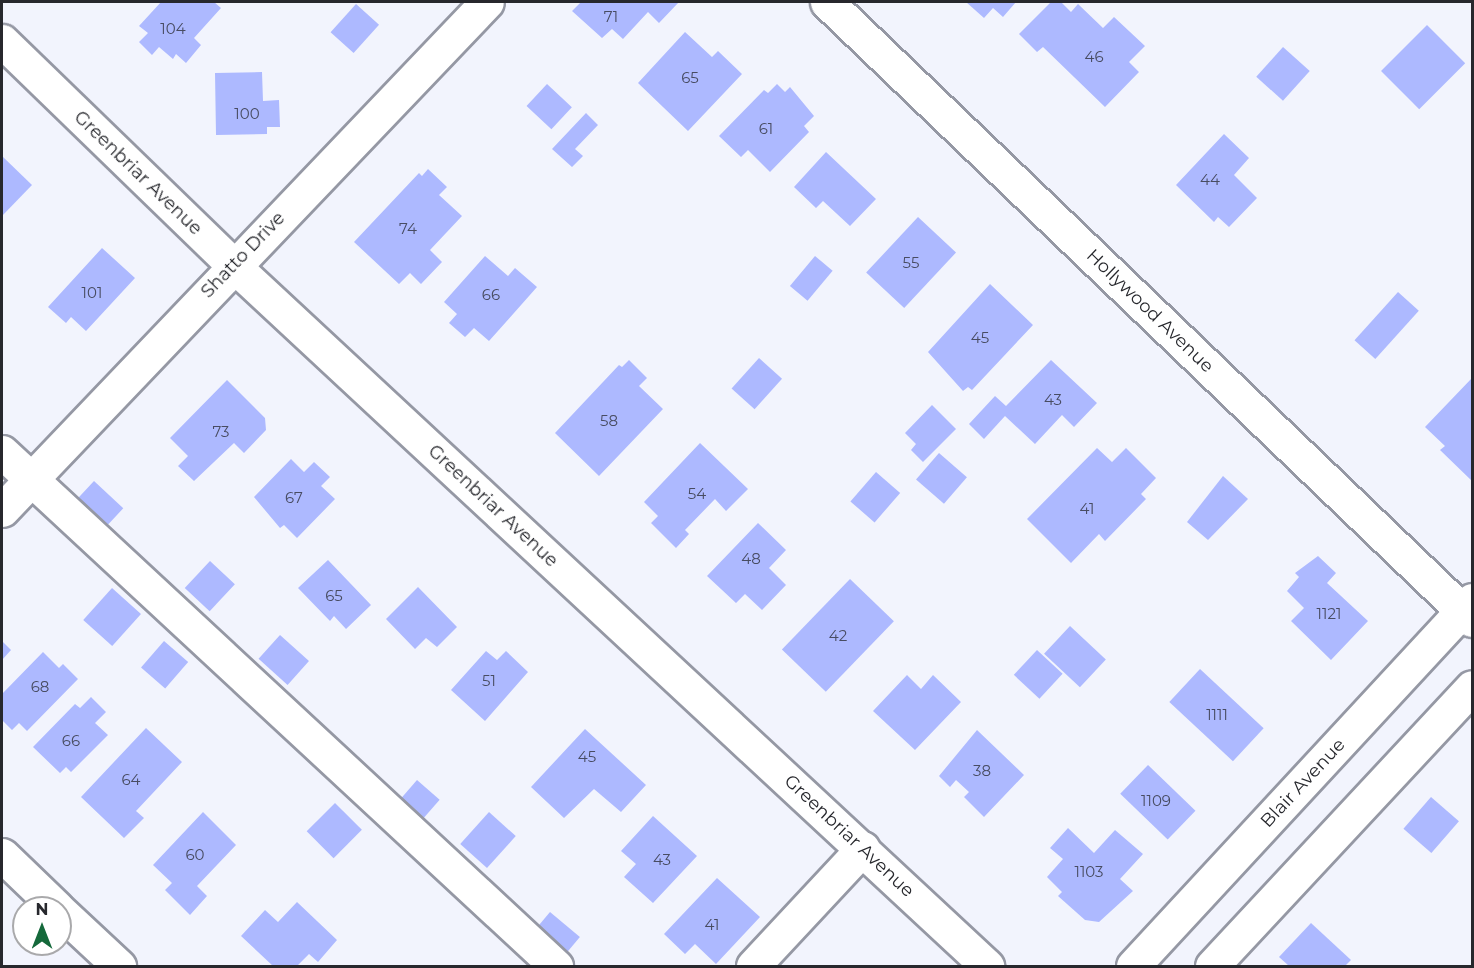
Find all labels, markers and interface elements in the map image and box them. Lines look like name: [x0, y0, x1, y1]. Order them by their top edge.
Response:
house number: 71: [604, 8, 618, 26]
house number: 104: [160, 20, 186, 38]
house number: 46: [1084, 48, 1104, 66]
house number: 65: [681, 69, 699, 87]
house number: 100: [234, 105, 260, 123]
street label: Greenbriar Avenue: [70, 106, 206, 240]
house number: 61: [759, 120, 773, 138]
house number: 44: [1200, 171, 1220, 189]
street label: Shatto Drive: [197, 208, 289, 302]
house number: 74: [399, 220, 417, 238]
street label: Hollywood Avenue: [1082, 245, 1218, 377]
house number: 55: [903, 254, 919, 272]
house number: 101: [82, 284, 102, 302]
house number: 66: [482, 286, 500, 304]
house number: 45: [971, 329, 989, 347]
house number: 43: [1044, 391, 1062, 409]
house number: 58: [600, 412, 618, 430]
house number: 73: [212, 423, 230, 441]
street label: Greenbriar Avenue: [424, 440, 562, 572]
house number: 54: [688, 485, 706, 503]
house number: 67: [285, 489, 303, 507]
house number: 41: [1080, 500, 1094, 518]
house number: 48: [741, 550, 761, 568]
house number: 65: [325, 587, 343, 605]
house number: 1121: [1317, 605, 1341, 623]
house number: 42: [829, 627, 847, 645]
house number: 51: [482, 672, 496, 690]
house number: 68: [31, 678, 49, 696]
house number: 1111: [1206, 706, 1228, 724]
house number: 66: [62, 732, 80, 750]
street label: Blair Avenue: [1256, 734, 1350, 832]
house number: 45: [578, 748, 596, 766]
house number: 38: [973, 762, 991, 780]
street label: Greenbriar Avenue: [780, 770, 918, 902]
house number: 64: [121, 771, 141, 789]
house number: 1109: [1141, 792, 1171, 810]
house number: 60: [185, 846, 205, 864]
house number: 43: [653, 851, 671, 869]
house number: 1103: [1074, 863, 1104, 881]
north arrow: [12, 896, 72, 956]
text: N: [36, 900, 48, 919]
house number: 41: [705, 916, 719, 934]

